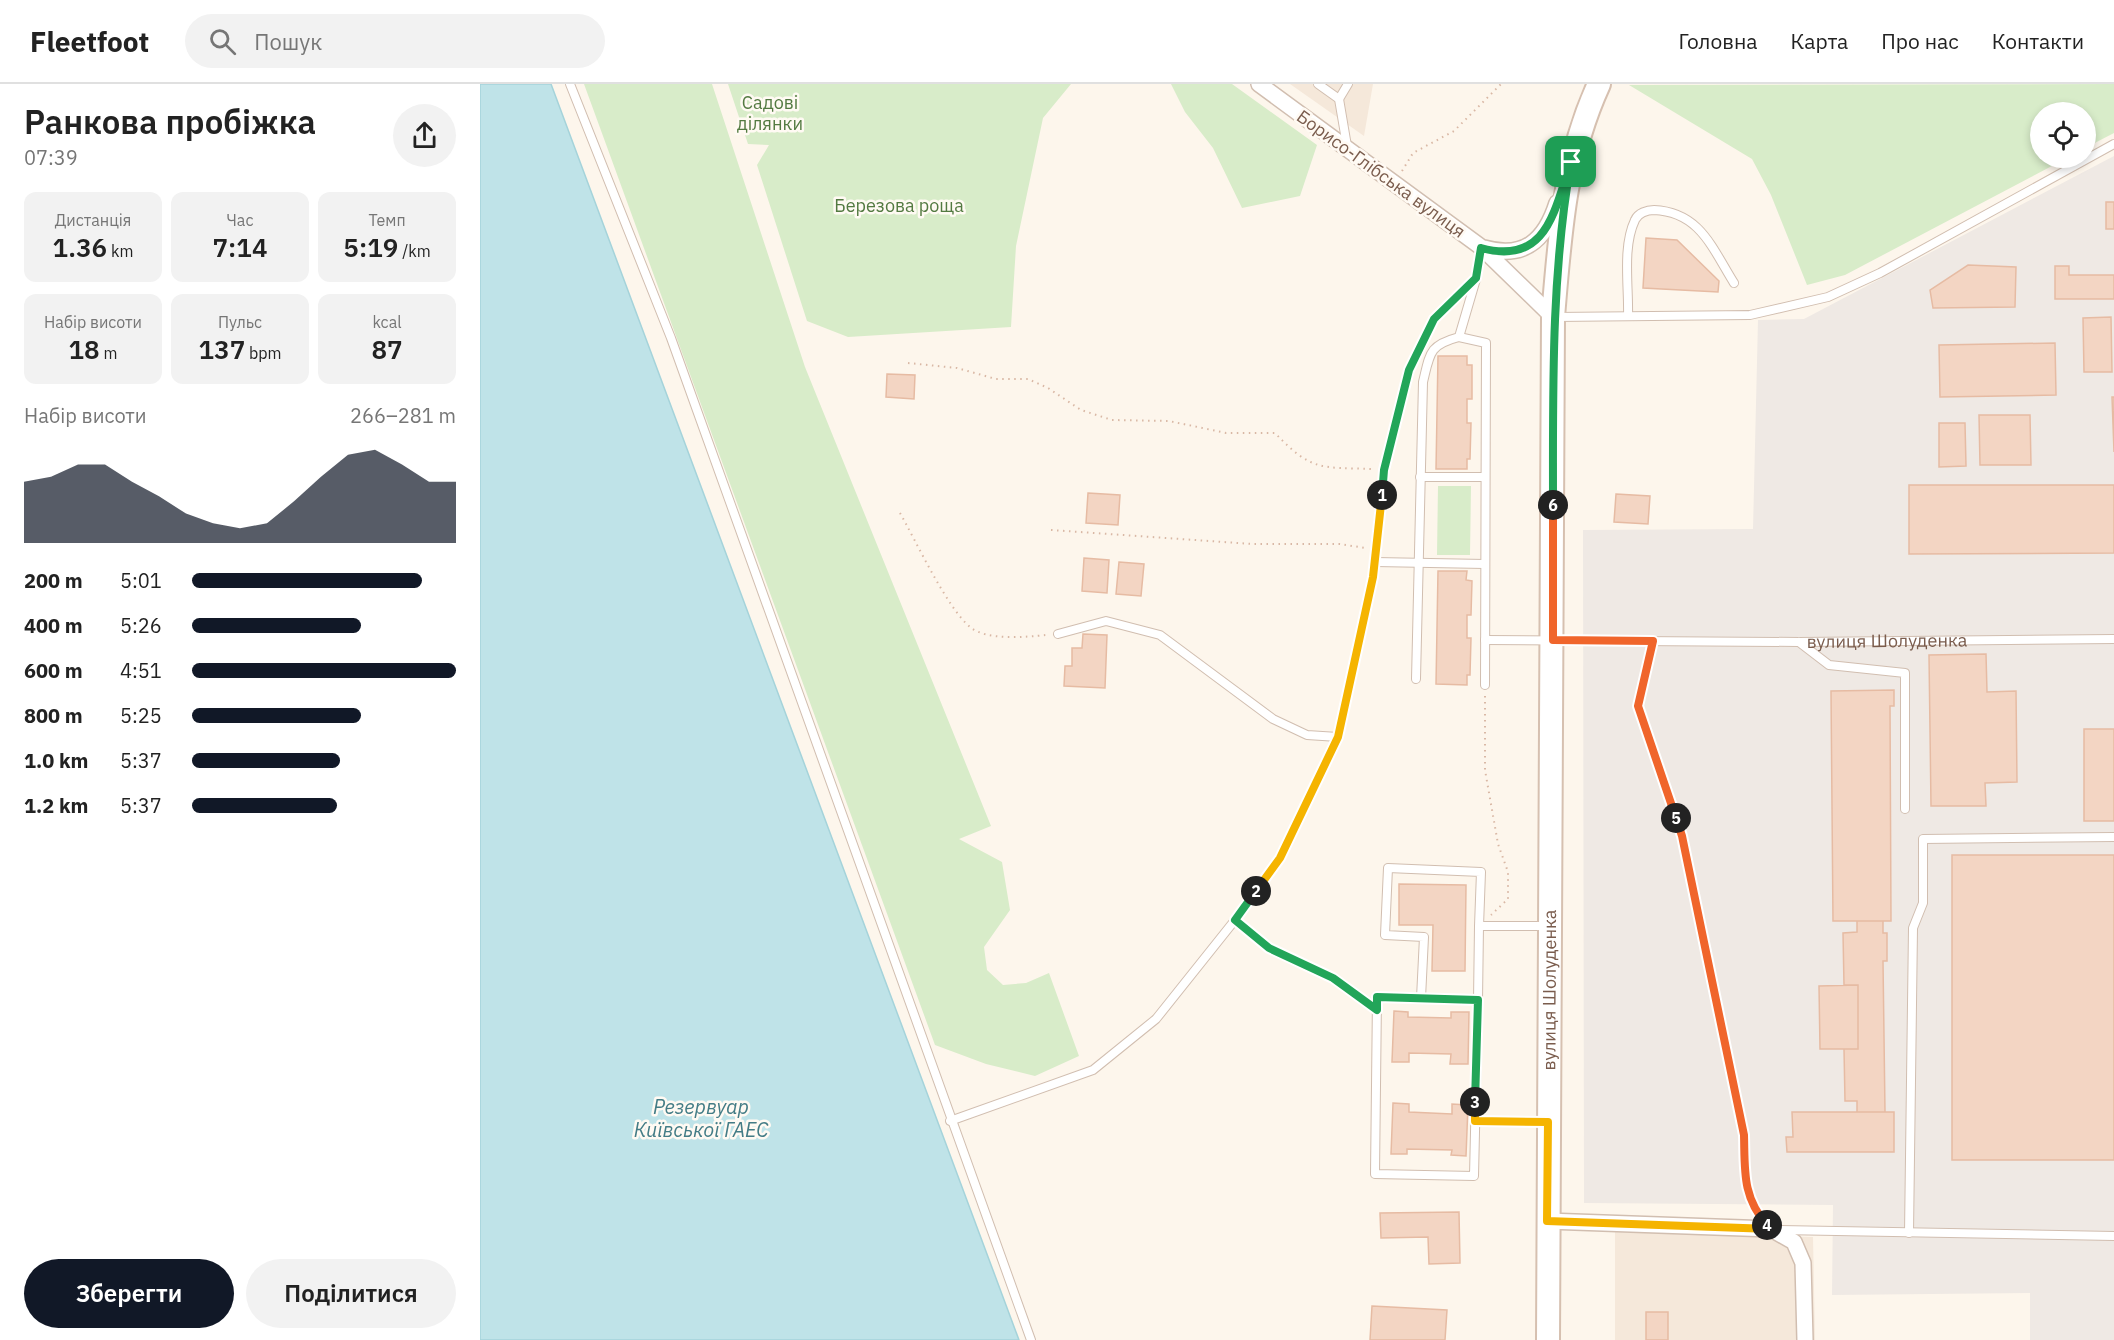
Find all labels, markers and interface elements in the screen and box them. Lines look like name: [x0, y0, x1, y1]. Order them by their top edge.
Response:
search box: [185, 14, 605, 68]
text: Fleetfoot: [30, 23, 149, 60]
icon: search: [206, 25, 239, 58]
text: Пошук: [254, 27, 322, 56]
text: Головна: [1679, 27, 1757, 55]
text: Карта: [1790, 27, 1848, 55]
text: Про нас: [1881, 27, 1959, 55]
text: Контакти: [1992, 27, 2084, 55]
park label: Садові ділянки: [737, 91, 803, 135]
text: Ранкова пробіжка: [24, 100, 316, 143]
map controls: [2030, 102, 2096, 168]
button: locate: [2030, 102, 2096, 168]
button: share: [393, 104, 456, 167]
street label: Борисо-Глібська вулиця: [1292, 105, 1470, 243]
pin: [1545, 136, 1596, 187]
text: 07:39: [24, 144, 78, 171]
icon: arrive: [1554, 145, 1587, 178]
park label: Березова роща: [834, 194, 964, 217]
text: Дистанція: [55, 210, 131, 230]
text: Час: [227, 210, 253, 230]
text: Темп: [368, 210, 406, 230]
text: 1.36: [53, 230, 107, 264]
text: 7:14: [212, 230, 268, 264]
text: 5:19: [343, 230, 398, 264]
text: km: [107, 241, 133, 261]
text: /km: [398, 241, 431, 261]
text: Набір висоти: [44, 312, 142, 332]
text: Пульс: [218, 312, 262, 332]
text: kcal: [372, 312, 402, 332]
text: 18: [69, 332, 100, 366]
text: 137: [198, 332, 245, 366]
text: 87: [371, 332, 403, 366]
text: m: [100, 343, 117, 363]
text: bpm: [245, 343, 282, 363]
text: Набір висоти: [24, 402, 147, 429]
text: 266–281 m: [350, 402, 456, 429]
pin: 1: [1367, 480, 1397, 510]
text: 1: [1377, 485, 1387, 505]
pin: 6: [1538, 490, 1568, 520]
text: 6: [1548, 495, 1558, 515]
text: 200 m: [24, 567, 83, 594]
text: 5:01: [120, 567, 162, 594]
text: 400 m: [24, 612, 83, 639]
text: 5:26: [120, 612, 162, 639]
street label: вулиця Шолуденка: [1806, 628, 1968, 653]
text: 600 m: [24, 657, 83, 684]
text: 4:51: [120, 657, 162, 684]
text: 800 m: [24, 702, 83, 729]
text: 5:25: [120, 702, 162, 729]
text: 1.0 km: [24, 747, 88, 774]
text: 5:37: [120, 747, 162, 774]
text: 1.2 km: [24, 792, 88, 819]
text: 5:37: [120, 792, 162, 819]
pin: 5: [1661, 803, 1691, 833]
text: 5: [1671, 808, 1681, 828]
pin: 2: [1241, 876, 1271, 906]
text: 2: [1251, 881, 1261, 901]
street label: вулиця Шолуденка: [1537, 909, 1561, 1070]
pin: 3: [1460, 1087, 1490, 1117]
text: 3: [1470, 1092, 1480, 1112]
water label: Резервуар Київської ГАЕС: [634, 1093, 769, 1143]
pin: 4: [1752, 1210, 1782, 1240]
text: 4: [1762, 1215, 1772, 1235]
button: Зберегти: [24, 1259, 234, 1328]
button: Поділитися: [246, 1259, 456, 1328]

